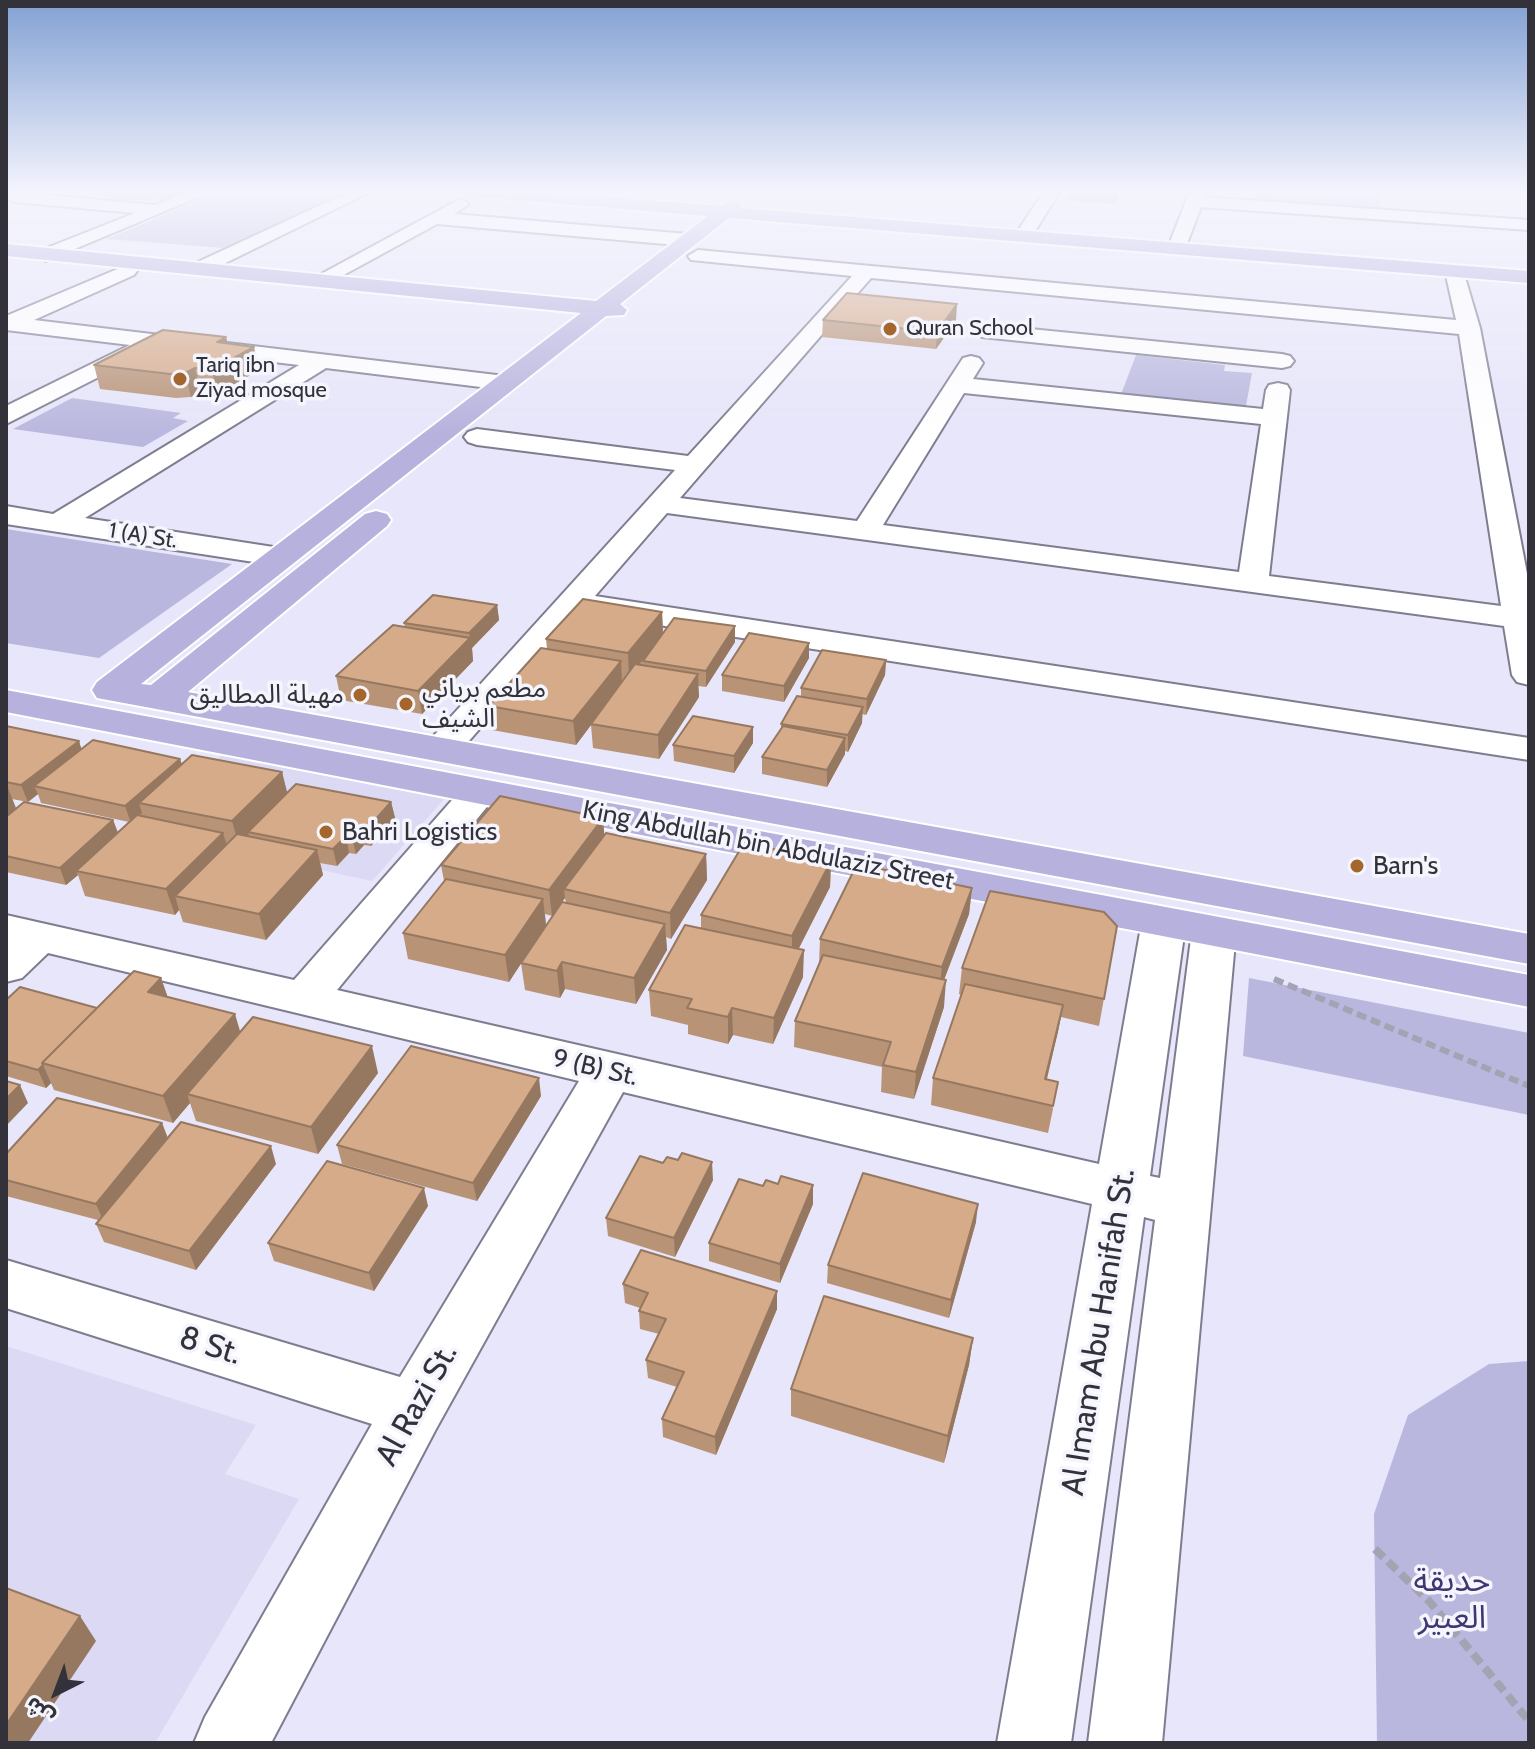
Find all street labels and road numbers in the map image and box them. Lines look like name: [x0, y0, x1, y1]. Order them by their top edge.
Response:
street label: 1 (A) St.: [107, 518, 179, 554]
street label: King Abdullah bin Abdulaziz Street: [580, 795, 956, 897]
street label: 9 (B) St.: [549, 1043, 641, 1093]
street label: Al Imam Abu Hanifah St.: [1054, 1166, 1144, 1498]
street label: 8 St.: [175, 1319, 245, 1373]
street label: Al Razi St.: [368, 1337, 466, 1473]

